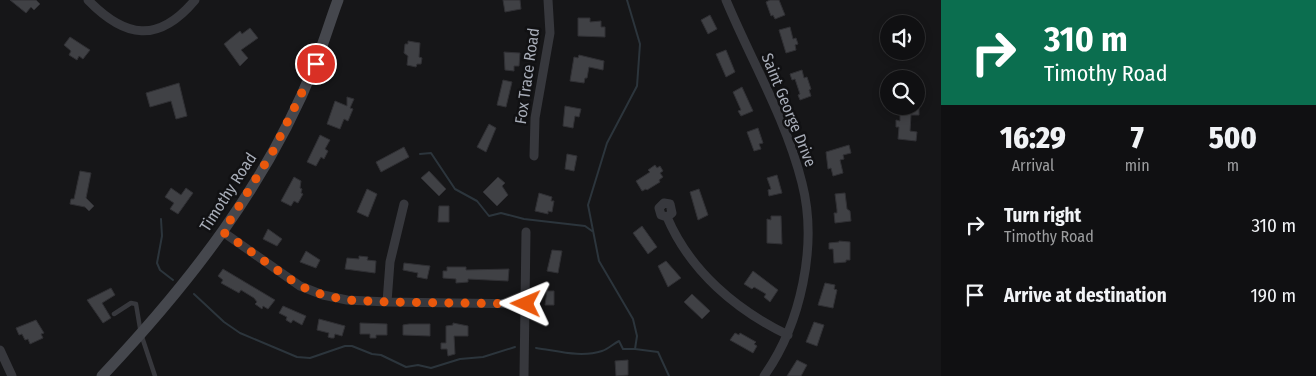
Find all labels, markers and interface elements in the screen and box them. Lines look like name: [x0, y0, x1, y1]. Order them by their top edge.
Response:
map controls: [880, 15, 925, 115]
button: sound: [880, 15, 925, 60]
text: 310 m: [1044, 18, 1128, 60]
icon: right: [961, 20, 1026, 85]
street label: Fox Trace Road: [511, 27, 543, 125]
pin: [295, 43, 337, 85]
icon: arrive: [302, 50, 330, 78]
street label: Saint George Drive: [758, 50, 820, 170]
text: Timothy Road: [1044, 60, 1167, 87]
button: search: [880, 70, 925, 115]
text: 16:29: [1000, 120, 1066, 156]
text: 7: [1131, 120, 1144, 156]
text: 500: [1209, 120, 1257, 156]
street label: Timothy Road: [196, 149, 260, 235]
text: Arrival: [1012, 156, 1054, 175]
text: min: [1125, 156, 1150, 175]
text: m: [1227, 156, 1239, 175]
text: Turn right: [1004, 204, 1081, 227]
icon: right: [961, 211, 989, 239]
text: 310 m: [1252, 214, 1296, 237]
text: Timothy Road: [1004, 227, 1094, 246]
position arrow: [499, 277, 551, 329]
icon: arrive: [961, 281, 989, 309]
text: Arrive at destination: [1004, 284, 1167, 307]
text: 190 m: [1250, 284, 1296, 307]

